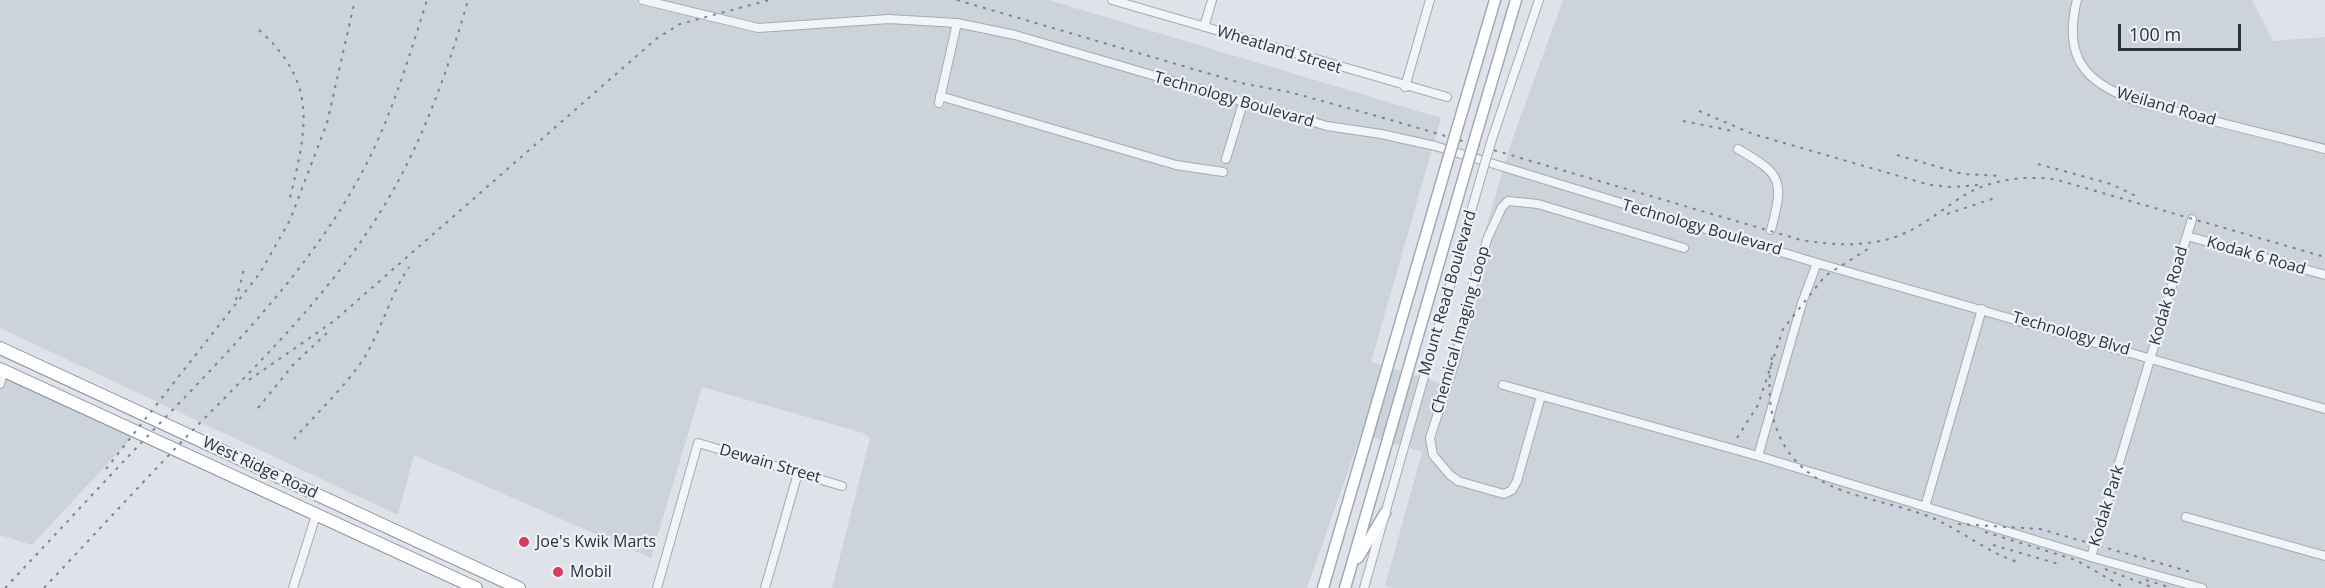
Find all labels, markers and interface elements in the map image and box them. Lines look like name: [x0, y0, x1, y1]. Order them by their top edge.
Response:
scale bar: [2121, 12, 2244, 50]
street label: Wheatland Street: [1214, 22, 1344, 78]
text: 100 m: [2129, 22, 2181, 46]
street label: Technology Boulevard: [1152, 68, 1316, 132]
street label: Weiland Road: [2114, 84, 2218, 130]
street label: Technology Boulevard: [1620, 196, 1784, 260]
street label: Mount Read Boulevard: [1415, 208, 1481, 378]
street label: Kodak 6 Road: [2204, 233, 2308, 279]
street label: Chemical Imaging Loop: [1428, 244, 1494, 416]
street label: Kodak 8 Road: [2146, 244, 2192, 348]
street label: Technology Blvd: [2010, 308, 2132, 360]
street label: West Ridge Road: [199, 433, 321, 503]
street label: Dewain Street: [717, 440, 823, 488]
street label: Kodak Park: [2086, 463, 2128, 549]
place label: Joe's Kwik Marts: [536, 532, 656, 552]
marker: Joe's Kwik Marts: [517, 535, 531, 549]
place label: Mobil: [570, 562, 612, 582]
marker: Mobil: [551, 565, 565, 579]

